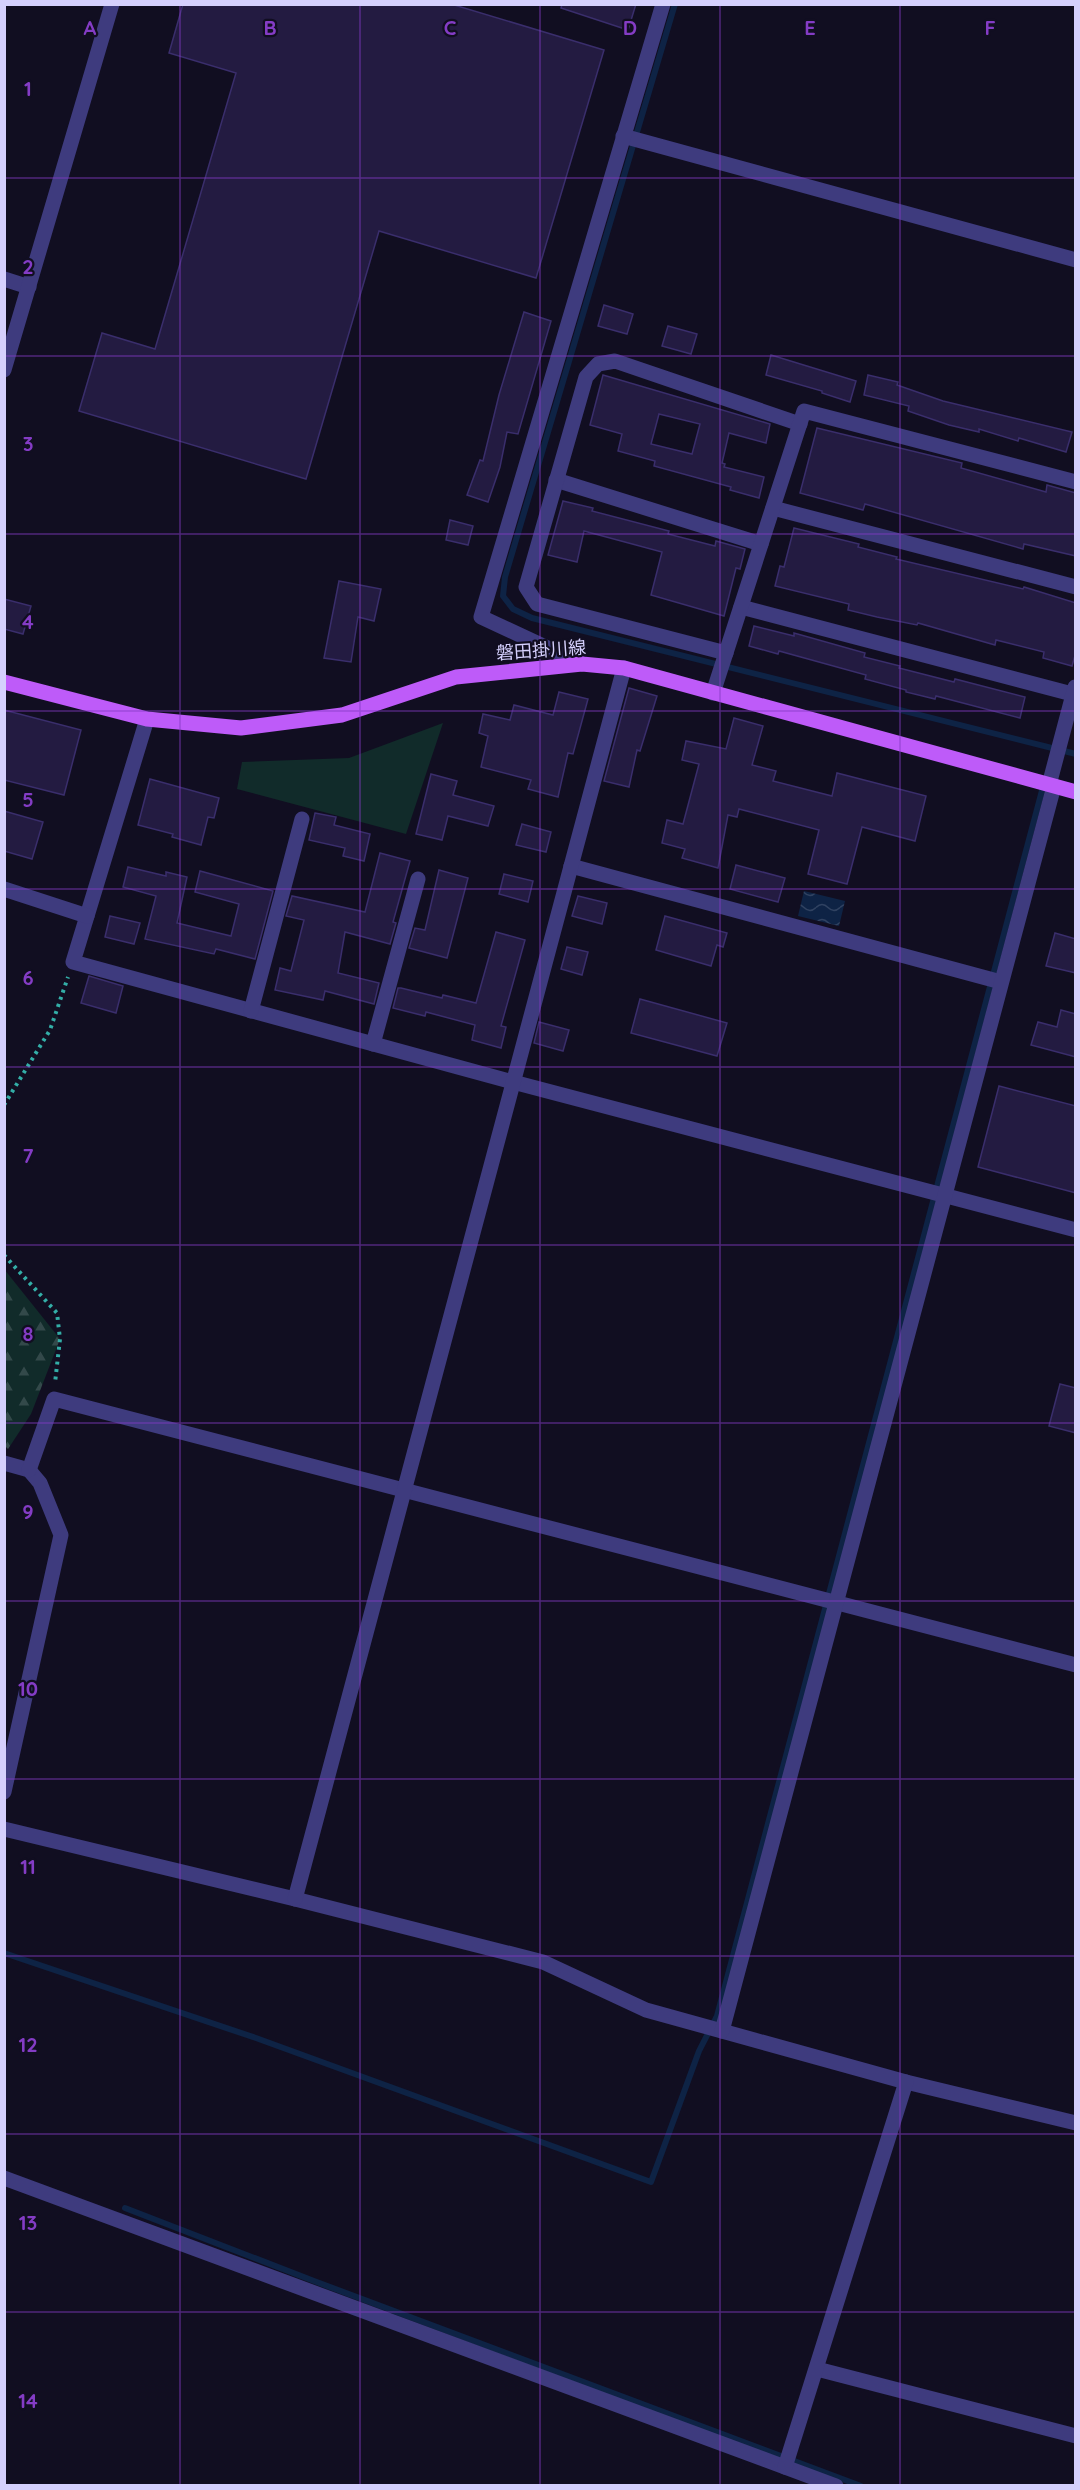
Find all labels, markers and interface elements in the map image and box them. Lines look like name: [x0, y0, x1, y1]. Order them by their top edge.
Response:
text: A: [84, 15, 97, 40]
text: B: [263, 15, 277, 40]
text: C: [444, 15, 457, 40]
text: D: [623, 15, 637, 40]
text: E: [804, 15, 816, 40]
text: F: [984, 15, 996, 40]
text: 1: [24, 76, 32, 101]
text: 2: [22, 254, 34, 279]
text: 3: [23, 431, 33, 456]
text: 4: [22, 609, 34, 634]
street label: 磐田掛川線: [495, 635, 587, 665]
text: 5: [22, 787, 34, 812]
text: 6: [22, 965, 34, 990]
text: 7: [23, 1143, 34, 1168]
text: 8: [23, 1321, 34, 1346]
text: 9: [22, 1499, 34, 1524]
text: 10: [18, 1676, 38, 1701]
text: 11: [20, 1854, 36, 1879]
text: 12: [18, 2032, 38, 2057]
text: 13: [19, 2210, 37, 2235]
text: 14: [18, 2388, 38, 2413]

